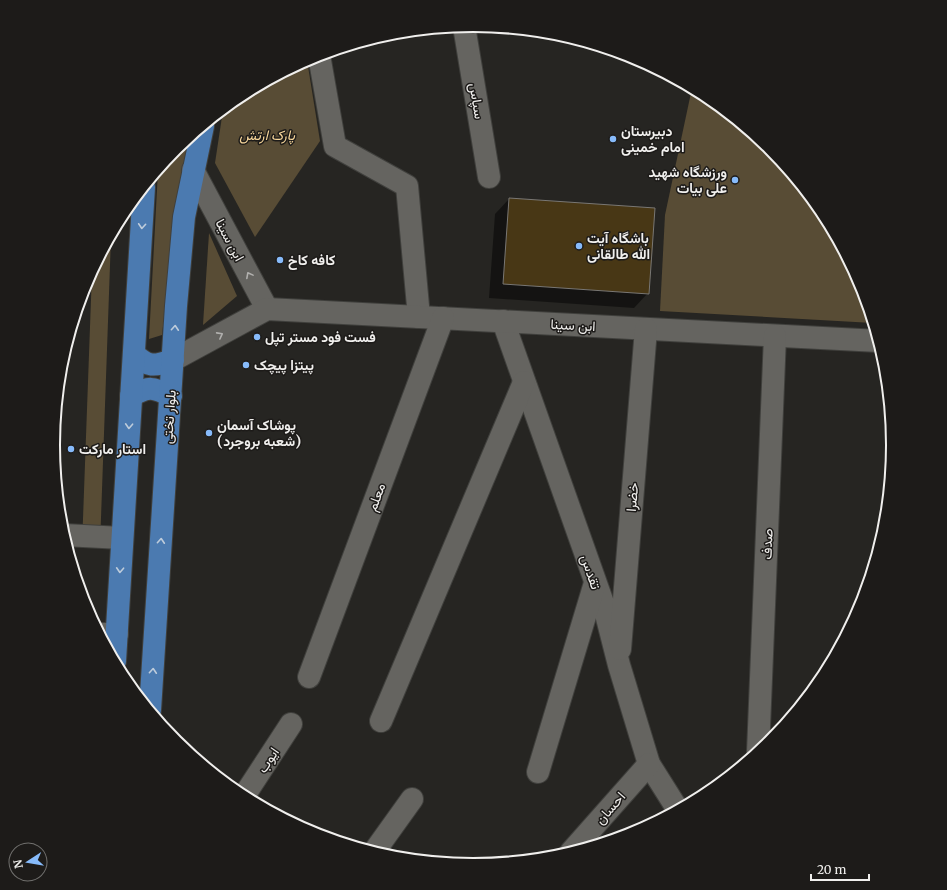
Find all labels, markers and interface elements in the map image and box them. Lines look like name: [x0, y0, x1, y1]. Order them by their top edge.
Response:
street label: سپاس: [464, 82, 489, 121]
place label: دبیرستان امام خمینی: [621, 122, 685, 156]
park label: پارک ارتش: [239, 126, 295, 145]
marker: دبیرستان امام خمینی: [608, 134, 618, 144]
place label: ورزشگاه شهید علی بیات: [649, 163, 727, 197]
marker: ورزشگاه شهید علی بیات: [730, 175, 740, 185]
street label: ابن سینا: [211, 216, 249, 264]
one-way arrow: [137, 223, 146, 229]
place label: باشگاه آیت الله طالقانی: [587, 229, 650, 263]
marker: باشگاه آیت الله طالقانی: [574, 241, 584, 251]
place label: کافه کاخ: [288, 251, 335, 270]
marker: کافه کاخ: [275, 255, 285, 265]
one-way arrow: [246, 272, 254, 279]
street label: ابن سینا: [550, 315, 596, 335]
one-way arrow: [171, 325, 179, 331]
place label: فست فود مستر تپل: [265, 328, 376, 347]
one-way arrow: [216, 332, 223, 339]
marker: فست فود مستر تپل: [252, 332, 262, 342]
place label: پیتزا پیچک: [254, 356, 314, 375]
marker: پیتزا پیچک: [241, 360, 251, 370]
street label: بلوار تختی: [158, 389, 180, 445]
place label: پوشاک آسمان (شعبه بروجرد): [217, 416, 301, 450]
one-way arrow: [125, 423, 134, 429]
marker: پوشاک آسمان (شعبه بروجرد): [204, 428, 214, 438]
place label: استار مارکت: [79, 440, 146, 458]
marker: استار مارکت: [66, 444, 76, 454]
street label: معلم: [363, 480, 389, 514]
street label: خضرا: [622, 482, 642, 512]
street label: صدف: [757, 528, 777, 560]
one-way arrow: [157, 538, 166, 544]
street label: تقدس: [577, 552, 605, 592]
one-way arrow: [116, 567, 125, 573]
one-way arrow: [148, 668, 157, 674]
street label: ایوب: [253, 744, 283, 776]
street label: احسان: [591, 788, 629, 828]
north arrow: [8, 842, 48, 882]
scale bar: [811, 856, 869, 882]
text: N: [10, 858, 26, 870]
text: 20 m: [817, 862, 846, 877]

